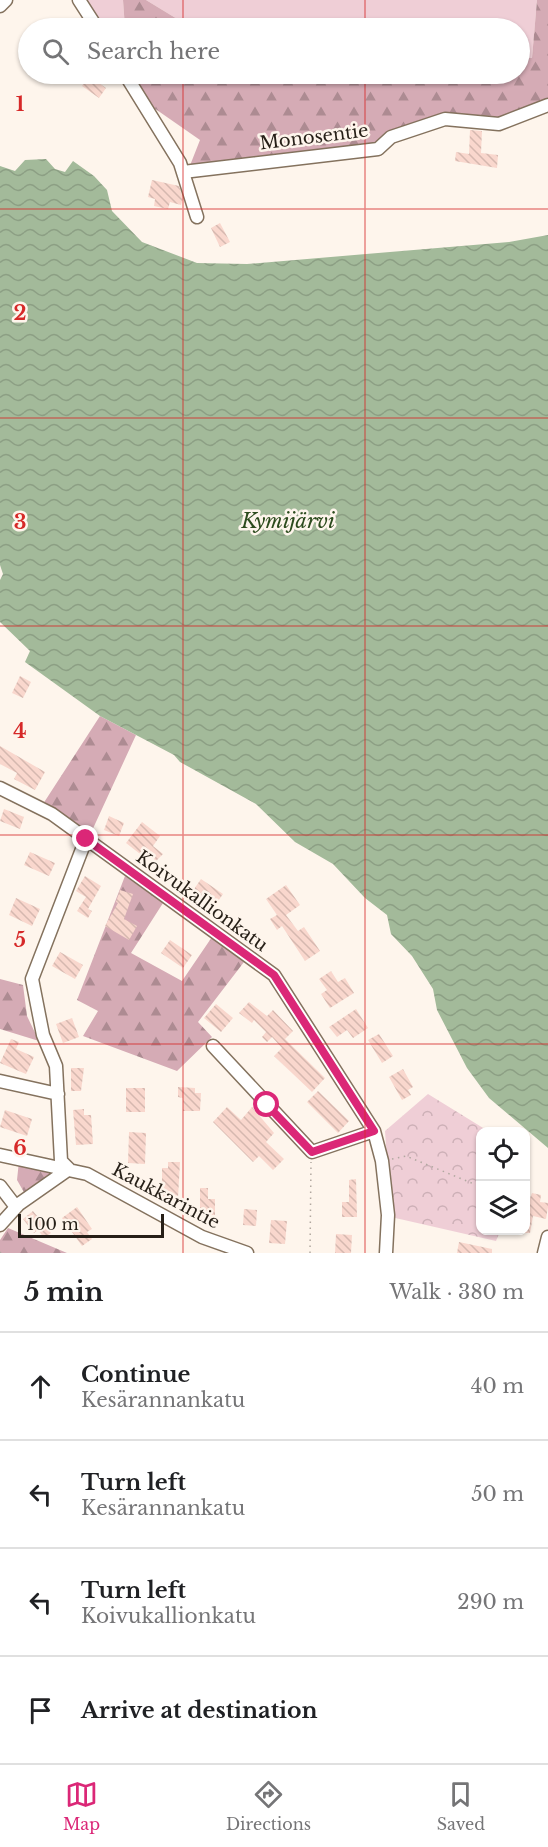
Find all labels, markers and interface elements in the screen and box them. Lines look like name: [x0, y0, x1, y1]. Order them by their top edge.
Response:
search box: [18, 18, 530, 84]
icon: search: [39, 35, 72, 68]
text: Search here: [87, 38, 220, 65]
text: 1: [16, 92, 25, 116]
street label: Monosentie: [258, 119, 370, 155]
text: 2: [13, 301, 27, 325]
water label: Kymijärvi: [240, 509, 335, 533]
text: 3: [14, 510, 26, 534]
text: 4: [13, 719, 27, 743]
route end: [72, 825, 98, 851]
street label: Koivukallionkatu: [132, 846, 272, 956]
text: 5: [14, 928, 26, 952]
route start: [253, 1091, 279, 1117]
map controls: [476, 1127, 530, 1235]
button: locate: [476, 1127, 530, 1181]
text: 6: [13, 1136, 27, 1160]
street label: Kaukkarintie: [108, 1158, 224, 1234]
button: layers: [476, 1181, 530, 1235]
scale bar: [18, 1211, 164, 1238]
text: 100 m: [27, 1214, 79, 1234]
text: 5 min: [24, 1276, 103, 1308]
text: Walk · 380 m: [390, 1280, 524, 1304]
text: Continue: [81, 1361, 190, 1388]
icon: ahead: [24, 1370, 57, 1403]
text: 40 m: [471, 1374, 524, 1398]
text: Kesärannankatu: [81, 1388, 245, 1412]
text: Turn left: [81, 1469, 186, 1496]
icon: left: [24, 1478, 57, 1511]
text: 50 m: [471, 1482, 524, 1506]
text: Kesärannankatu: [81, 1496, 245, 1520]
text: Turn left: [81, 1577, 186, 1604]
icon: left: [24, 1586, 57, 1619]
text: 290 m: [457, 1590, 524, 1614]
text: Koivukallionkatu: [81, 1604, 256, 1628]
icon: arrive: [24, 1694, 57, 1727]
text: Arrive at destination: [81, 1697, 318, 1724]
tab: Map: [63, 1778, 100, 1834]
tab: Directions: [226, 1778, 311, 1834]
tab: Saved: [437, 1778, 485, 1834]

